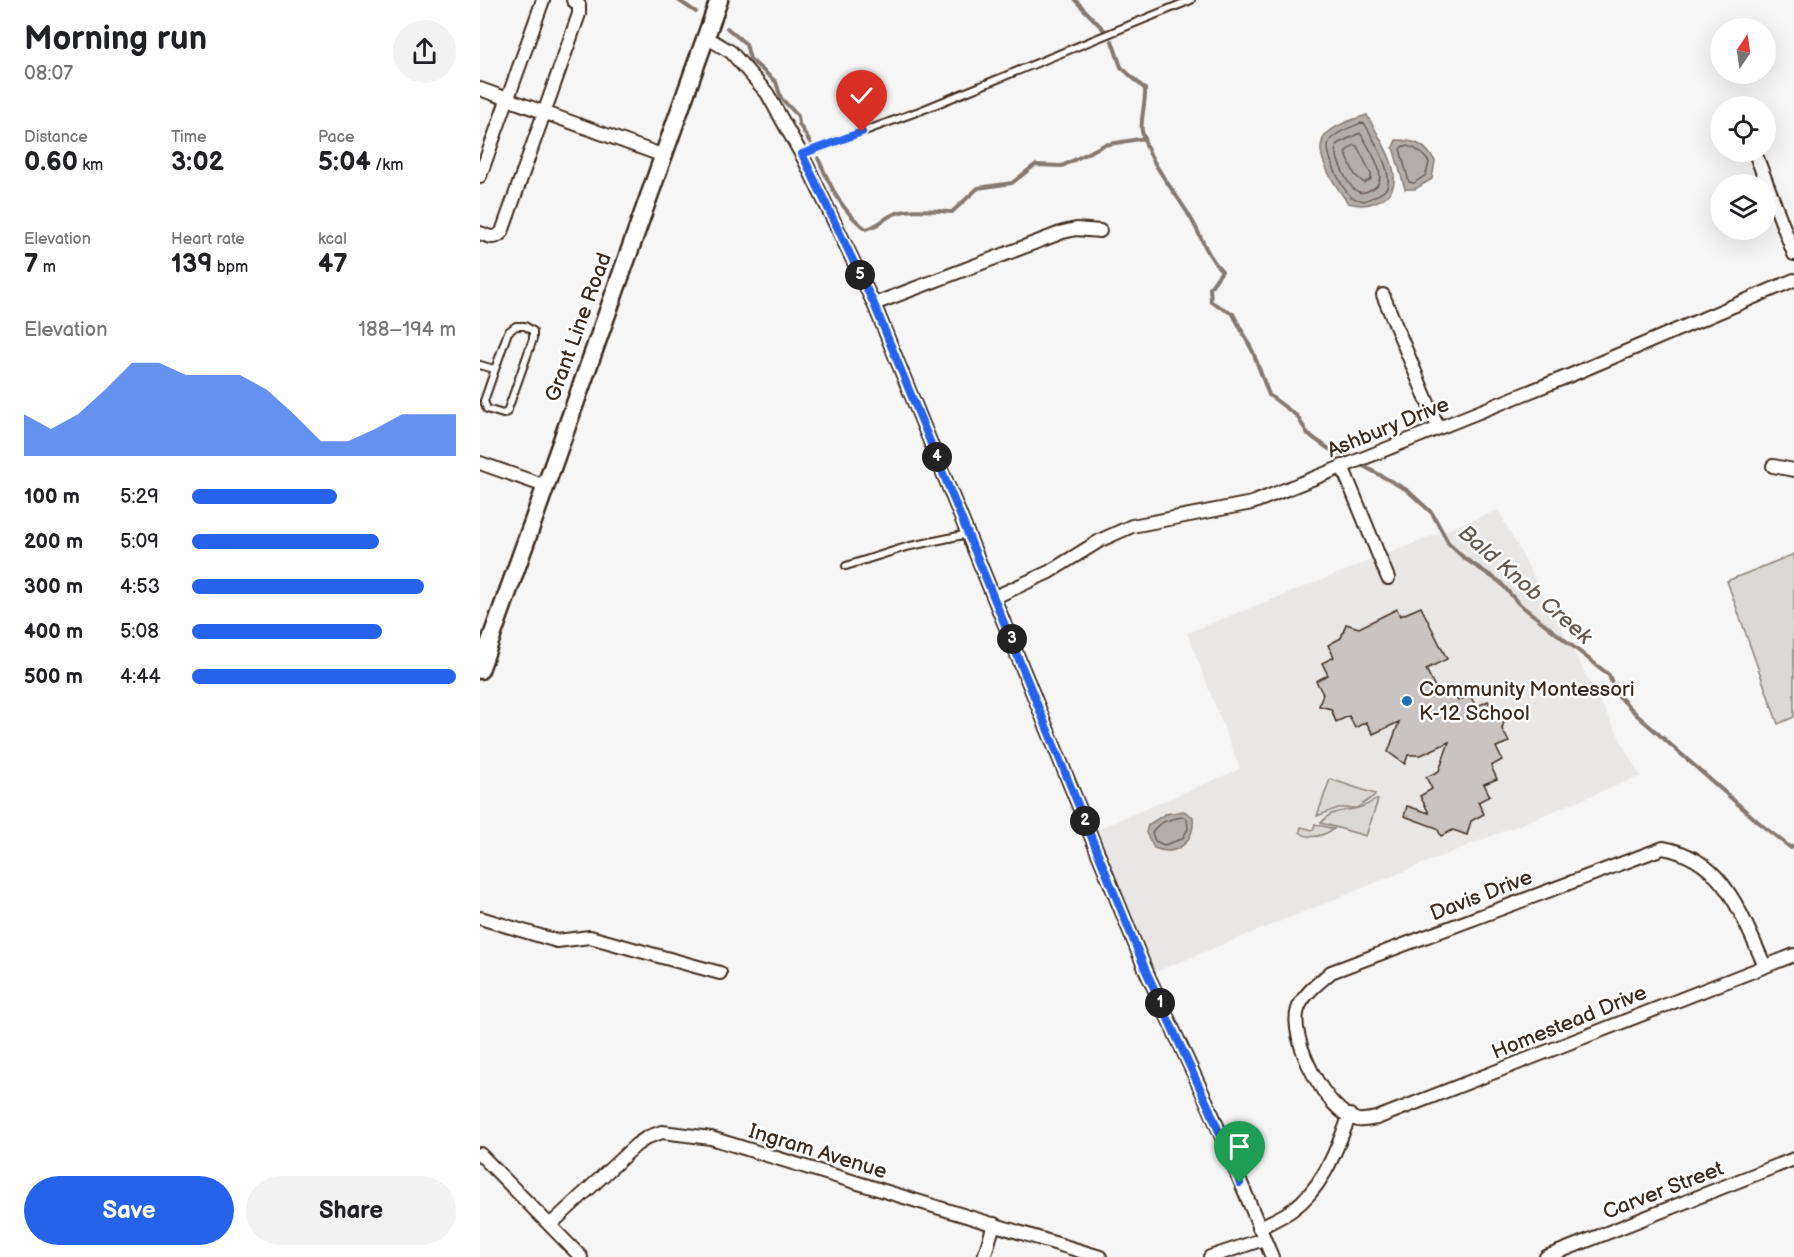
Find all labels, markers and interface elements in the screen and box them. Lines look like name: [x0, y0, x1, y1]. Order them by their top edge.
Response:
north arrow: [1710, 18, 1776, 84]
map controls: [1710, 18, 1776, 240]
text: Morning run: [24, 19, 207, 59]
button: share: [393, 20, 456, 83]
text: 08:07: [24, 62, 73, 86]
pin: [836, 70, 887, 132]
icon: check: [845, 79, 878, 112]
button: locate: [1710, 96, 1776, 162]
text: Distance: [24, 128, 88, 147]
text: Time: [171, 128, 206, 147]
text: Pace: [318, 128, 354, 147]
text: 0.60: [24, 147, 78, 178]
text: 3:02: [171, 147, 224, 178]
text: 5:04: [318, 147, 371, 178]
text: km: [78, 156, 103, 175]
text: /km: [371, 156, 403, 175]
button: layers: [1710, 174, 1776, 240]
text: Elevation: [24, 230, 91, 249]
text: Heart rate: [171, 230, 245, 249]
text: kcal: [318, 230, 347, 249]
text: 7: [24, 249, 38, 280]
text: 139: [171, 249, 212, 280]
text: 47: [318, 249, 348, 280]
street label: Grant Line Road: [540, 249, 617, 405]
text: m: [38, 258, 56, 277]
text: bpm: [212, 258, 248, 277]
pin: 5: [845, 260, 875, 290]
text: 5: [855, 265, 865, 284]
text: Elevation: [24, 318, 107, 342]
text: 188–194 m: [358, 318, 456, 342]
street label: Ashbury Drive: [1324, 392, 1453, 463]
pin: 4: [922, 442, 952, 472]
text: 4: [932, 447, 942, 466]
text: 100 m: [24, 485, 80, 509]
text: 5:29: [120, 485, 159, 509]
water label: Bald Knob Creek: [1453, 520, 1598, 651]
text: 200 m: [24, 530, 83, 554]
text: 5:09: [120, 530, 159, 554]
text: 300 m: [24, 575, 83, 599]
text: 4:53: [120, 575, 160, 599]
text: 400 m: [24, 620, 83, 644]
text: 5:08: [120, 620, 159, 644]
pin: 3: [997, 624, 1027, 654]
text: 3: [1007, 629, 1017, 648]
text: 500 m: [24, 665, 83, 689]
text: 4:44: [120, 665, 161, 689]
place label: Community Montessori K-12 School: [1419, 677, 1635, 726]
marker: Community Montessori K-12 School: [1400, 694, 1414, 708]
pin: 2: [1070, 806, 1100, 836]
text: 2: [1080, 811, 1090, 830]
street label: Davis Drive: [1427, 865, 1536, 926]
street label: Homestead Drive: [1488, 980, 1650, 1065]
pin: 1: [1145, 988, 1175, 1018]
text: 1: [1157, 993, 1163, 1012]
street label: Ingram Avenue: [746, 1119, 890, 1184]
pin: [1214, 1121, 1265, 1183]
icon: arrive: [1223, 1130, 1256, 1163]
street label: Carver Street: [1599, 1156, 1728, 1225]
button: Save: [24, 1176, 234, 1245]
button: Share: [246, 1176, 456, 1245]

